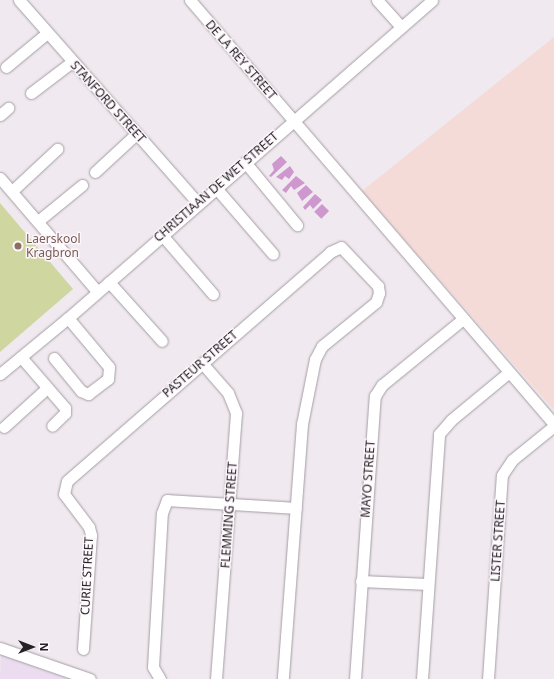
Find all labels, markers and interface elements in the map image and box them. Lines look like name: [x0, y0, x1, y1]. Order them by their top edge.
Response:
street label: DE LA REY STREET: [203, 17, 279, 103]
street label: STANFORD STREET: [68, 58, 148, 146]
street label: CHRISTIAAN DE WET STREET: [151, 129, 281, 245]
place label: Laerskool Kragbron: [26, 232, 81, 260]
marker: Laerskool Kragbron: [13, 241, 23, 251]
street label: PASTEUR STREET: [160, 328, 240, 400]
street label: MAYO STREET: [358, 440, 378, 518]
street label: FLEMMING STREET: [218, 461, 240, 569]
street label: LISTER STREET: [488, 500, 508, 582]
street label: CURIE STREET: [78, 536, 96, 616]
north arrow: [12, 627, 52, 667]
text: N: [37, 643, 52, 651]

